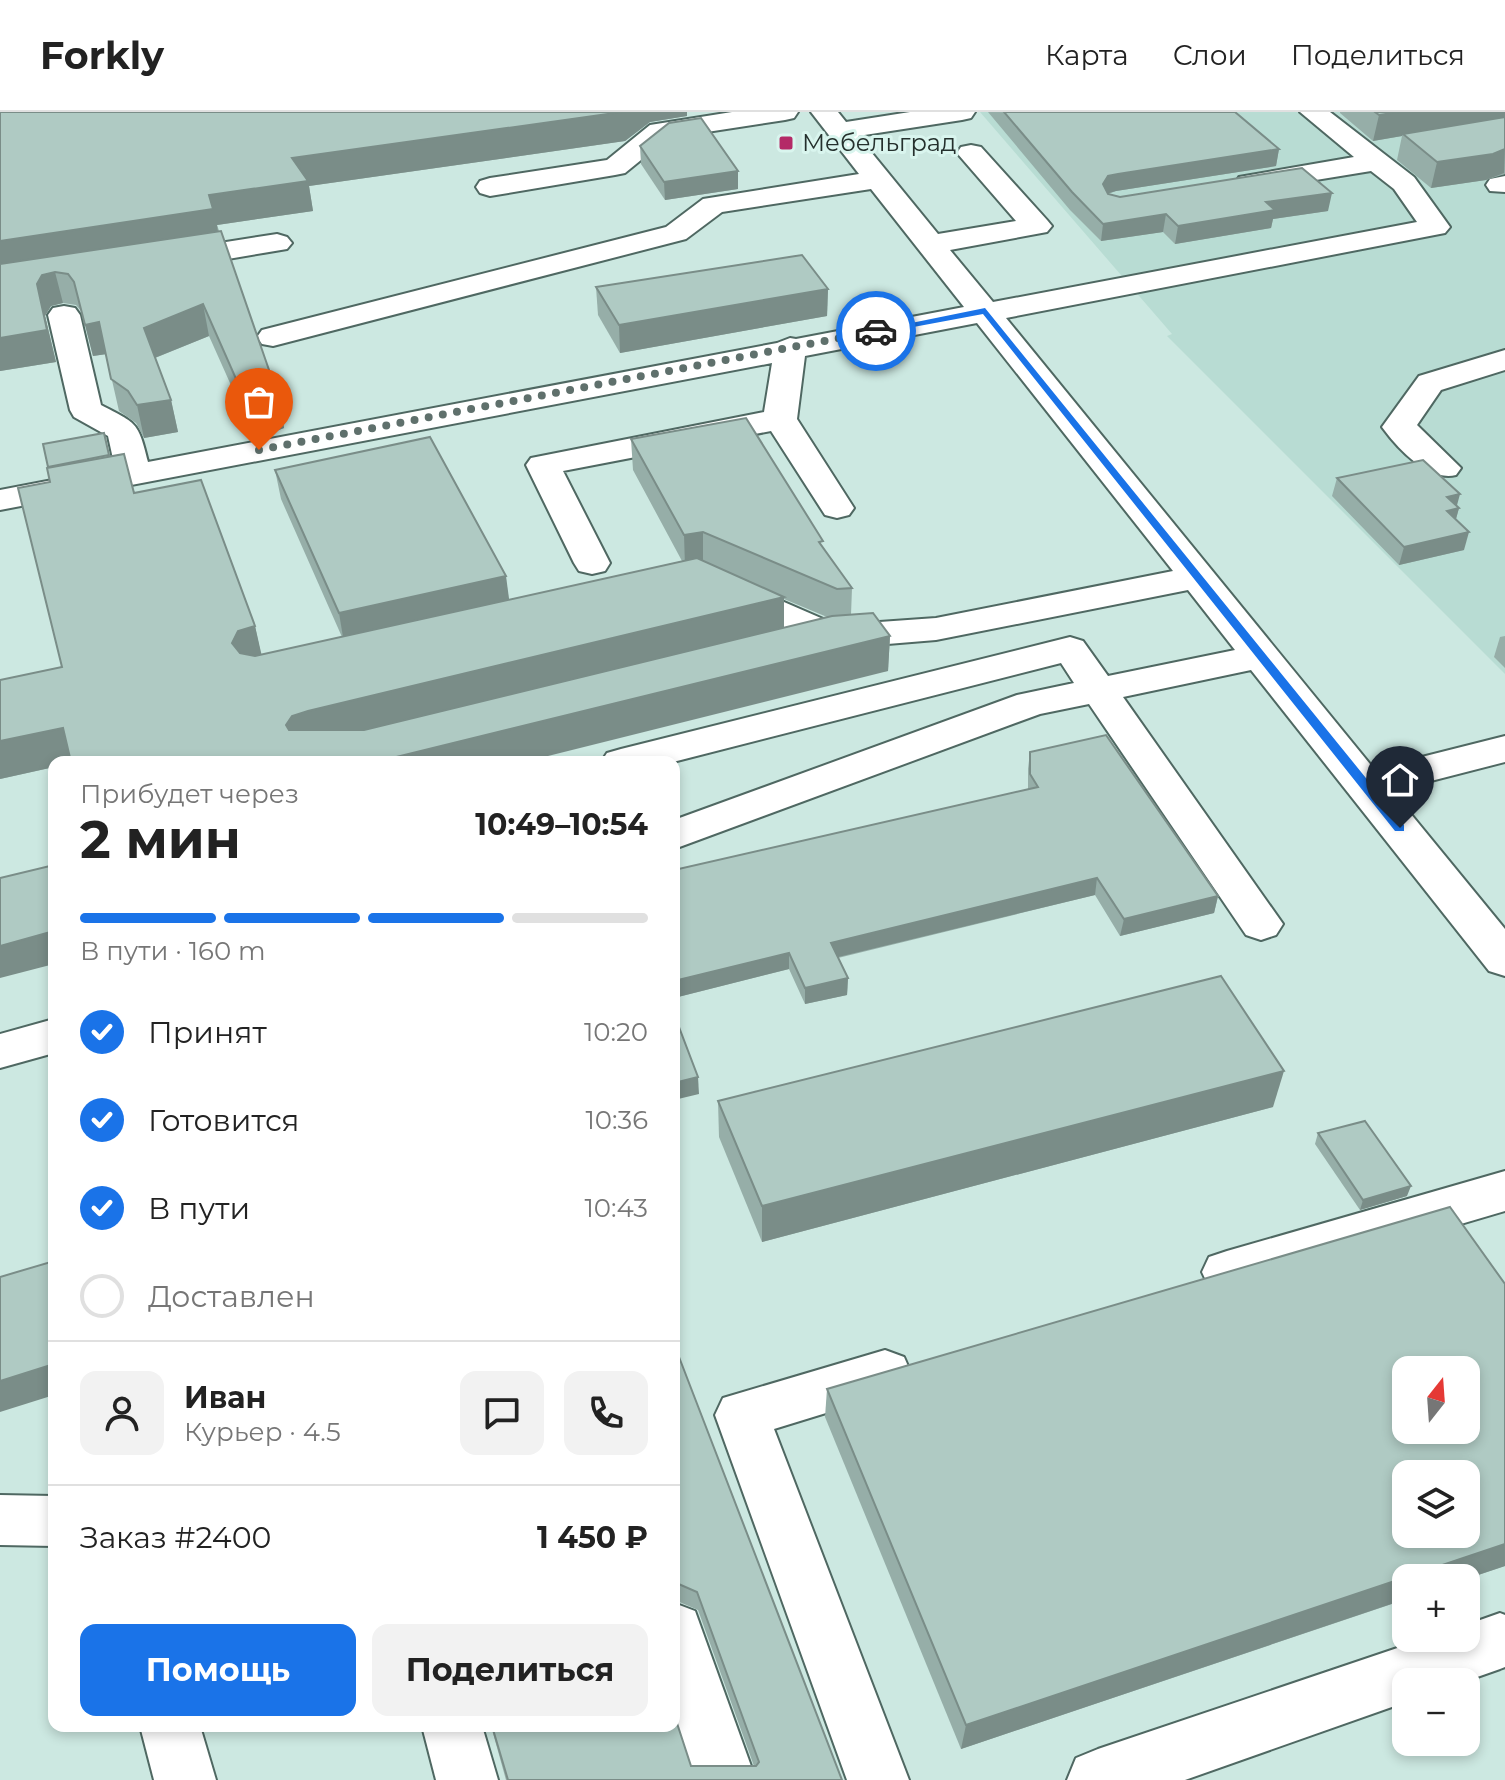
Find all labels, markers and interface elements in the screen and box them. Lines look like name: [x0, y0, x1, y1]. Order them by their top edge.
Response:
text: Forkly: [40, 32, 164, 79]
text: Карта: [1045, 38, 1129, 72]
text: Слои: [1173, 38, 1247, 72]
text: Поделиться: [1291, 38, 1465, 72]
place label: Мебельград: [802, 128, 956, 157]
marker: Мебельград: [777, 134, 795, 152]
courier: [836, 291, 916, 371]
icon: car: [854, 309, 898, 353]
pin: [225, 368, 293, 450]
icon: bag: [237, 380, 281, 424]
pin: [1366, 746, 1434, 828]
icon: home: [1378, 758, 1422, 802]
text: Прибудет через: [80, 778, 299, 810]
text: 10:49–10:54: [475, 806, 648, 843]
text: 2 мин: [80, 808, 241, 871]
text: В пути · 160 m: [80, 935, 266, 967]
icon: check: [80, 1010, 124, 1054]
text: Принят: [148, 1014, 267, 1051]
text: 10:20: [584, 1016, 648, 1048]
icon: check: [80, 1098, 124, 1142]
text: Готовится: [148, 1102, 300, 1139]
text: 10:36: [585, 1104, 648, 1136]
icon: check: [80, 1186, 124, 1230]
text: В пути: [148, 1190, 250, 1227]
text: 10:43: [584, 1192, 648, 1224]
text: Доставлен: [148, 1278, 315, 1315]
north arrow: [1392, 1356, 1480, 1444]
map controls: [1392, 1356, 1480, 1756]
button: person: [80, 1371, 164, 1455]
button: chat: [460, 1371, 544, 1455]
button: phone: [564, 1371, 648, 1455]
text: Иван: [184, 1379, 266, 1416]
text: Курьер · 4.5: [184, 1416, 341, 1448]
button: layers: [1392, 1460, 1480, 1548]
text: Заказ #2400: [80, 1519, 271, 1556]
text: 1 450 ₽: [537, 1519, 648, 1556]
button: +: [1392, 1564, 1480, 1652]
button: Помощь: [80, 1624, 356, 1716]
button: Поделиться: [372, 1624, 648, 1716]
button: −: [1392, 1668, 1480, 1756]

